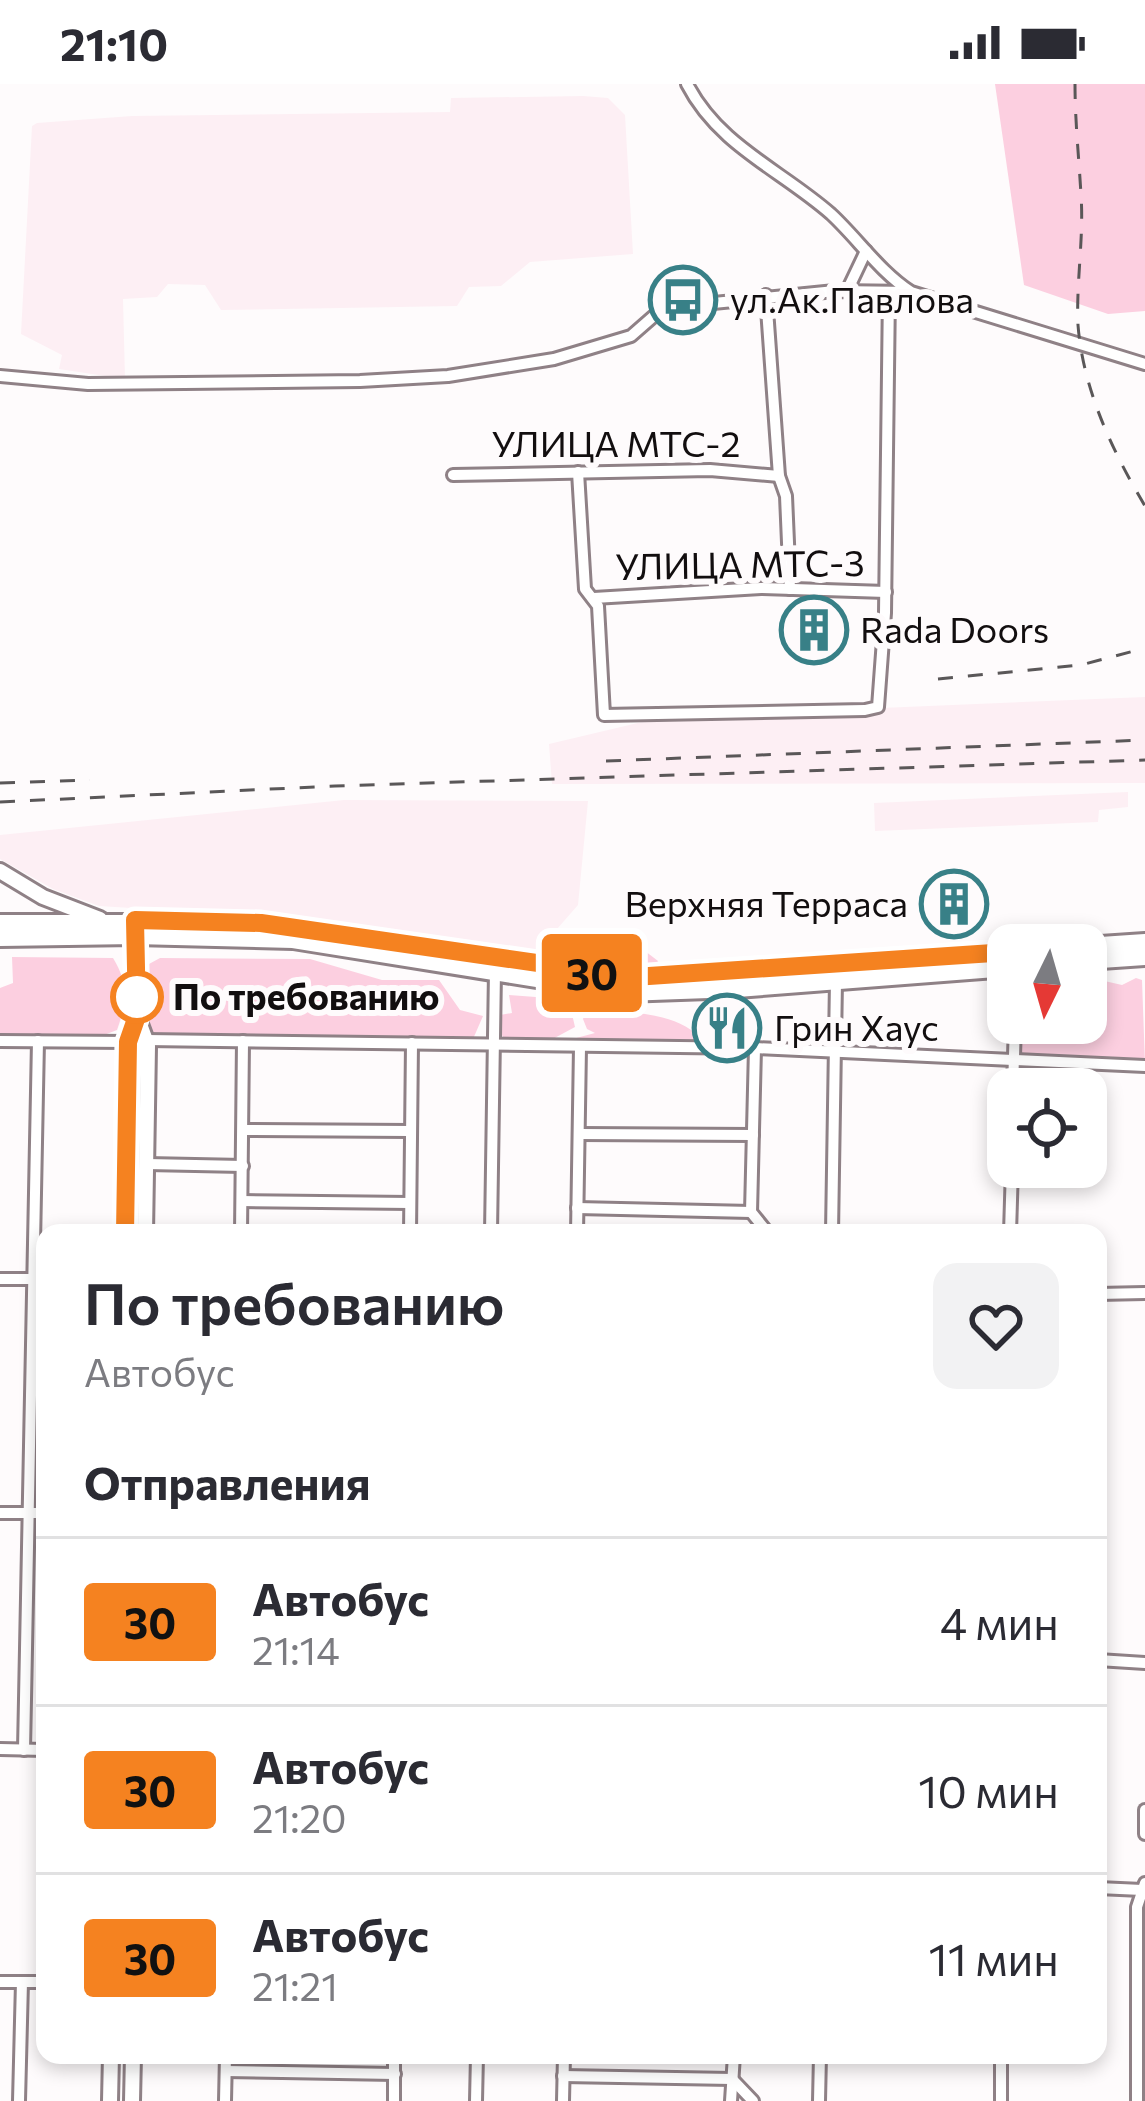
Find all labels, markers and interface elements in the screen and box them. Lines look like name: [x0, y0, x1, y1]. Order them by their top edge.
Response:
text: 21:10: [60, 15, 168, 70]
bus stop icon: ул.Ак.Павлова: [648, 265, 718, 335]
place label: ул.Ак.Павлова: [730, 276, 974, 320]
street label: УЛИЦА МТС-2: [492, 420, 740, 464]
street label: УЛИЦА МТС-3: [615, 539, 865, 587]
building icon: Rada Doors: [779, 595, 849, 665]
place label: Rada Doors: [860, 606, 1049, 650]
building icon: Верхняя Терраса: [919, 869, 989, 939]
place label: Верхняя Терраса: [625, 880, 908, 924]
north arrow: [987, 924, 1107, 1044]
map controls: [987, 924, 1107, 1188]
line badge: 30: [538, 934, 646, 1012]
text: 30: [566, 947, 618, 999]
marker: По требованию: [112, 972, 162, 1022]
place label: По требованию: [173, 973, 440, 1017]
restaurant icon: Грин Хаус: [692, 993, 762, 1063]
place label: Грин Хаус: [774, 1004, 939, 1048]
button: locate: [987, 1068, 1107, 1188]
button: heart: [933, 1263, 1059, 1389]
text: По требованию: [84, 1267, 505, 1337]
text: Автобус: [84, 1347, 235, 1395]
text: Отправления: [84, 1454, 371, 1509]
text: Автобус: [252, 1570, 429, 1625]
text: 4 мин: [940, 1594, 1059, 1649]
text: 30: [124, 1596, 176, 1648]
text: 21:14: [252, 1625, 340, 1673]
text: Автобус: [252, 1738, 429, 1793]
text: 10 мин: [918, 1762, 1059, 1817]
text: 30: [124, 1764, 176, 1816]
text: 21:20: [252, 1793, 346, 1841]
text: Автобус: [252, 1906, 429, 1961]
text: 11 мин: [928, 1930, 1059, 1985]
text: 30: [124, 1932, 176, 1984]
text: 21:21: [252, 1961, 338, 2009]

